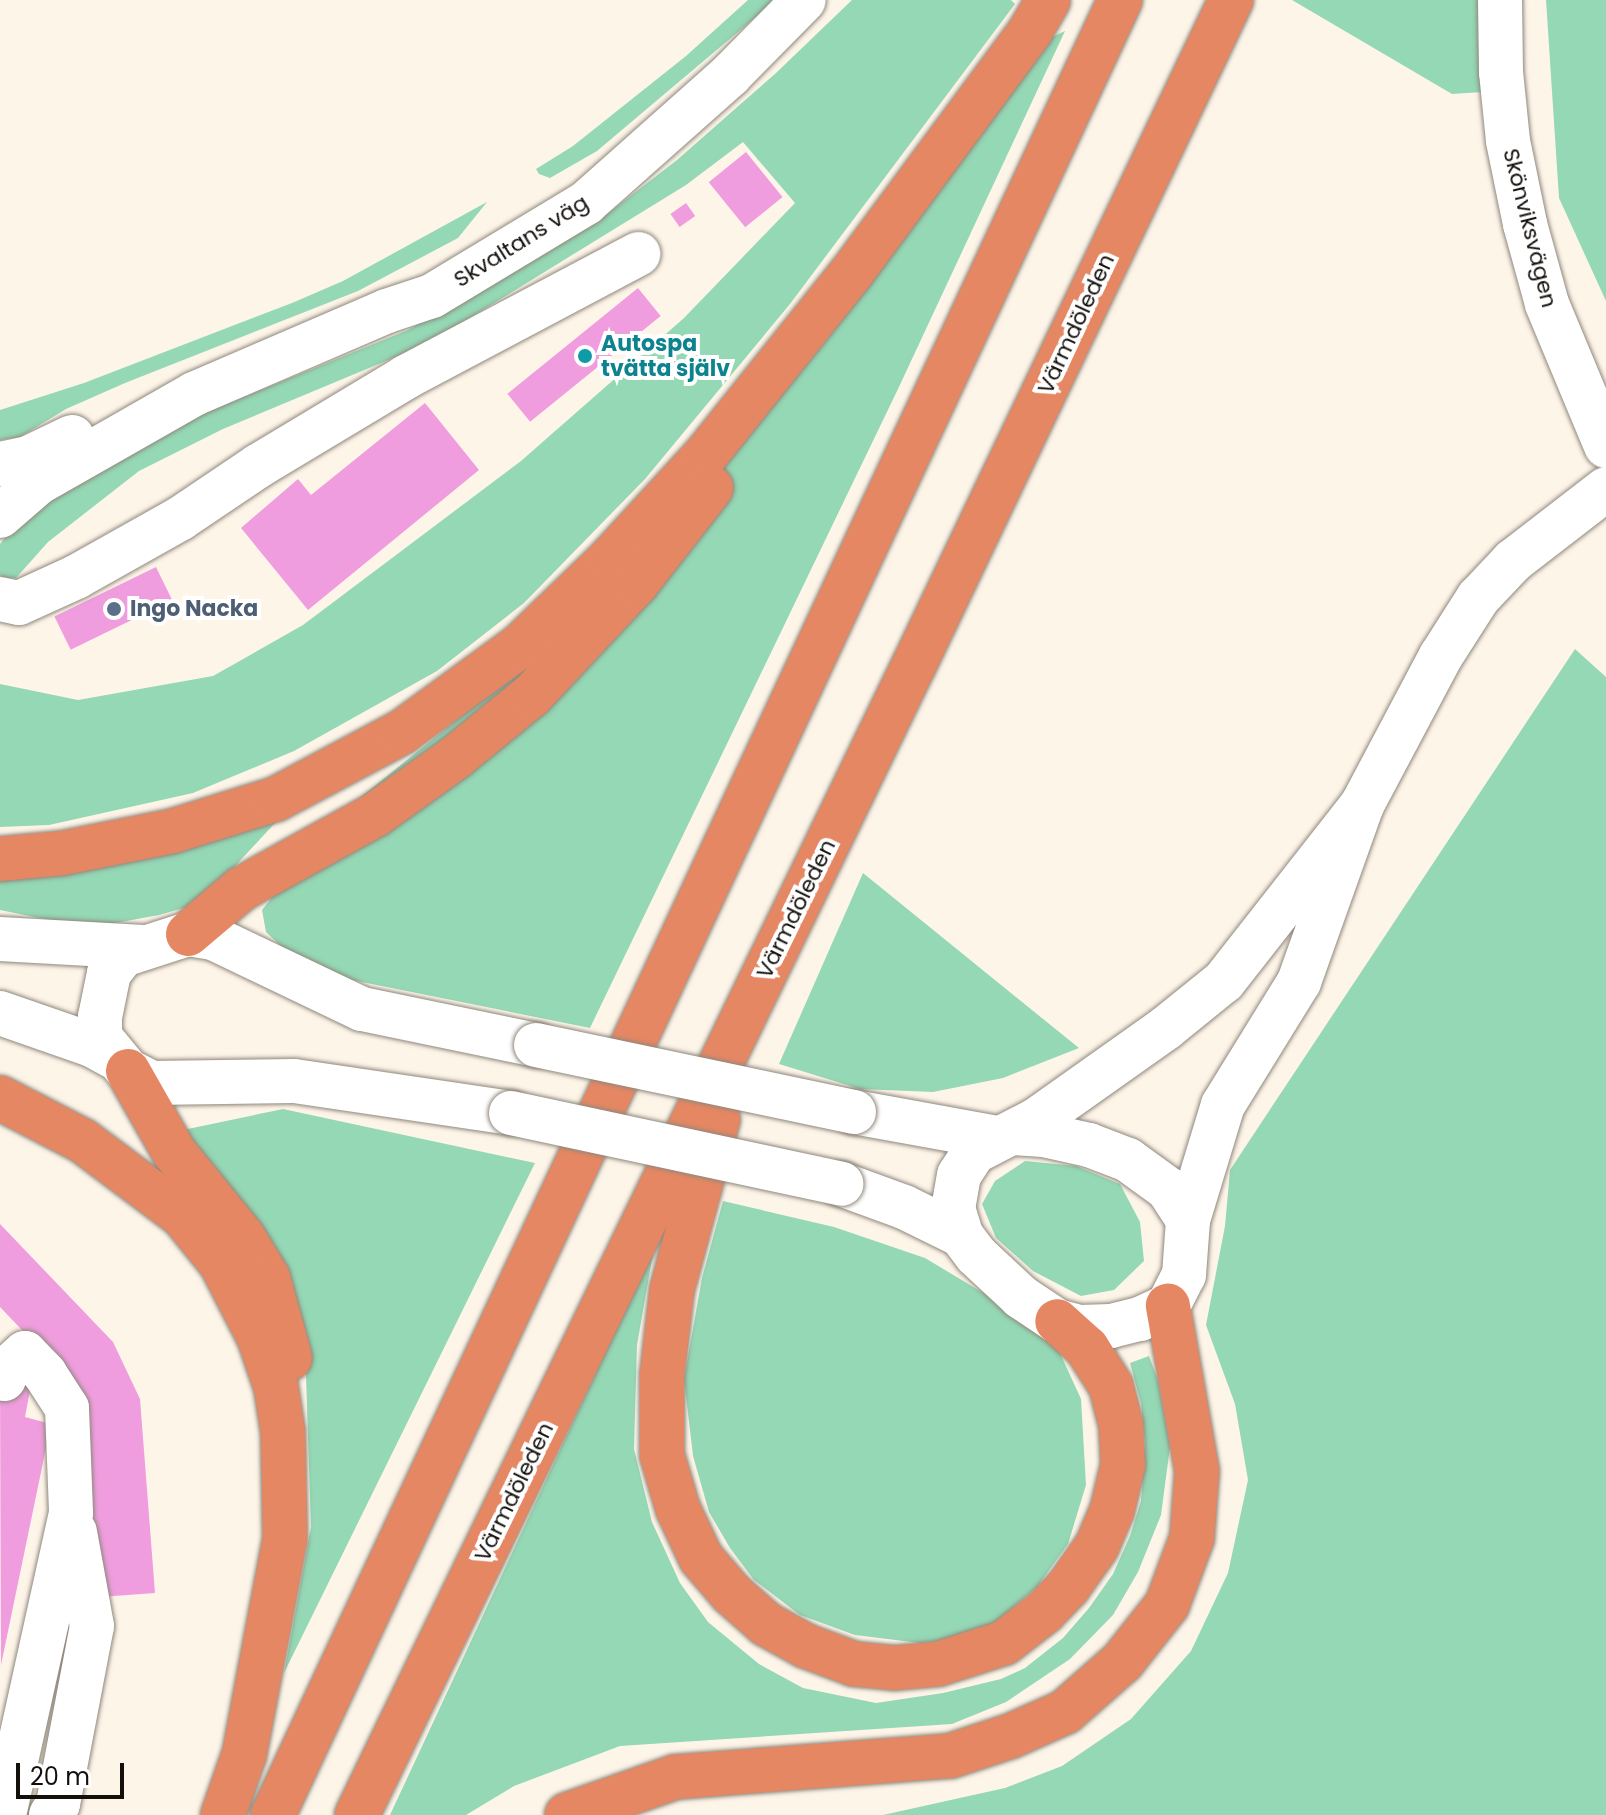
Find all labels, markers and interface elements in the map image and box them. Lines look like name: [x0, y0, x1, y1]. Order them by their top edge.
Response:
street label: Skönviksvägen: [1498, 146, 1562, 310]
street label: Skvaltans väg: [449, 189, 593, 293]
street label: Värmdöleden: [1032, 250, 1120, 398]
place label: Autospa tvätta själv: [601, 330, 730, 382]
marker: Autospa tvätta själv: [576, 347, 594, 365]
place label: Ingo Nacka: [130, 596, 258, 622]
marker: Ingo Nacka: [105, 600, 123, 618]
street label: Värmdöleden: [751, 835, 841, 983]
street label: Värmdöleden: [469, 1418, 559, 1566]
scale bar: [20, 1747, 128, 1797]
text: 20 m: [30, 1760, 90, 1793]

